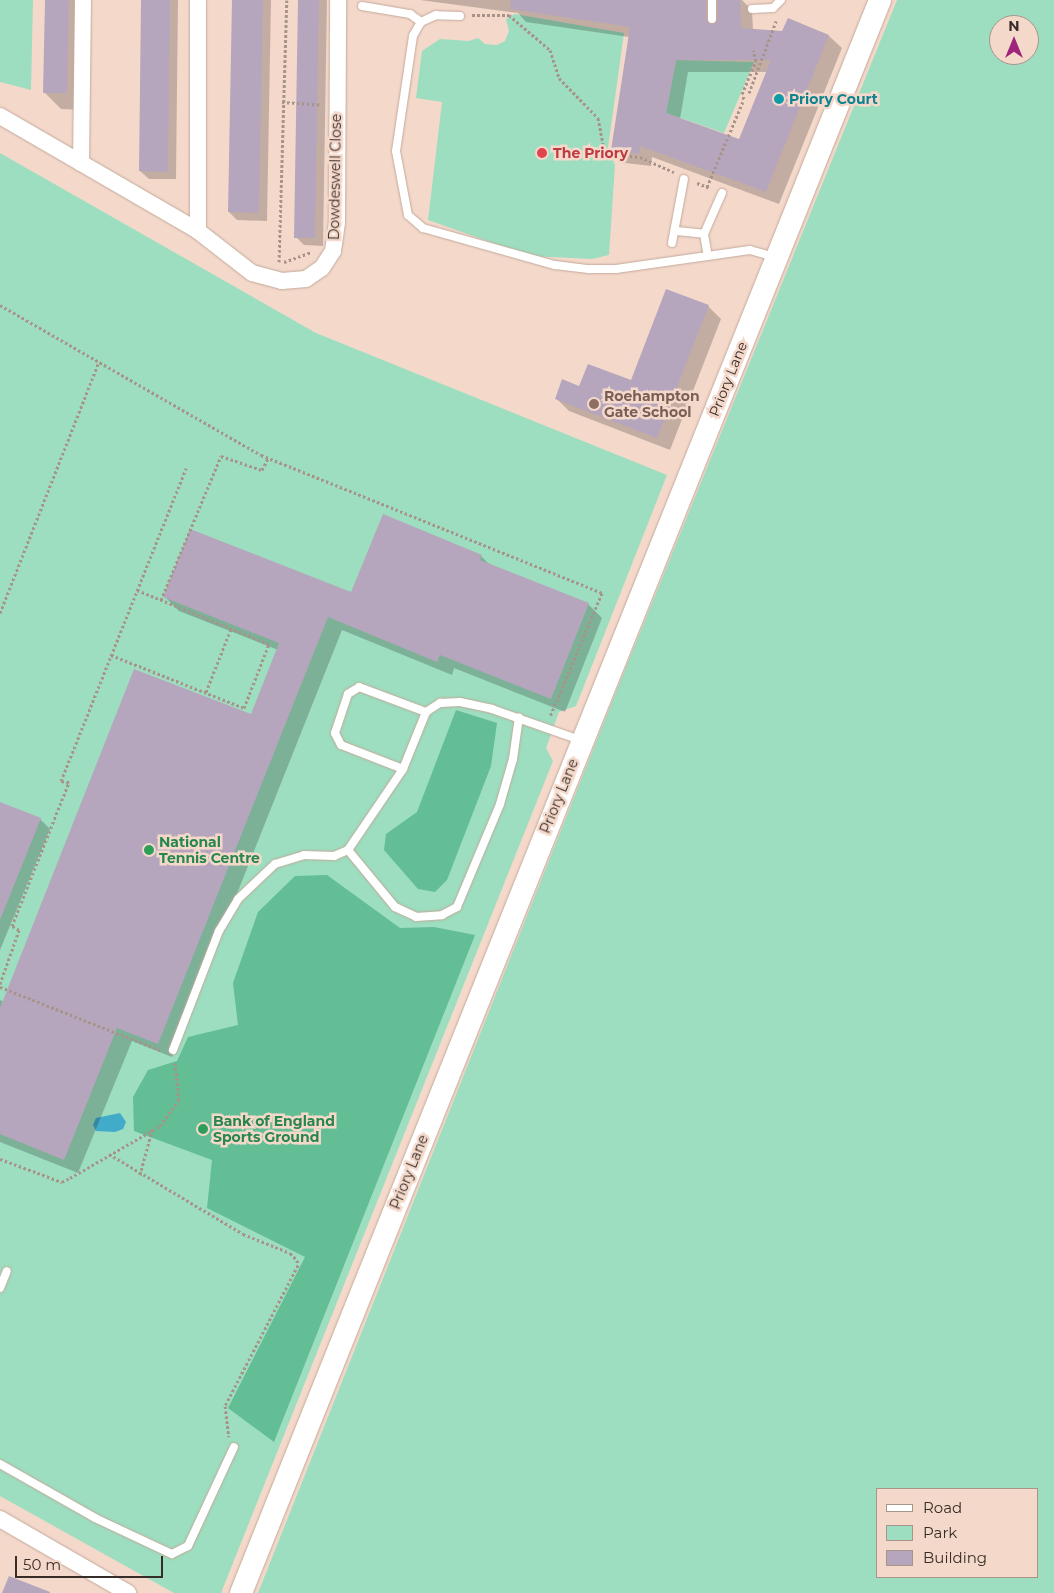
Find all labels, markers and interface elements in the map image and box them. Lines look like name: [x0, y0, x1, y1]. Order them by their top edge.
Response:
north arrow: [989, 15, 1039, 65]
text: N: [1008, 17, 1020, 35]
place label: Priory Court: [789, 91, 878, 107]
marker: Priory Court: [773, 93, 785, 105]
street label: Dowdeswell Close: [325, 114, 345, 240]
place label: The Priory: [553, 145, 628, 161]
marker: The Priory: [535, 146, 549, 160]
street label: Priory Lane: [705, 339, 751, 419]
place label: Roehampton Gate School: [604, 388, 700, 421]
marker: Roehampton Gate School: [588, 398, 600, 410]
street label: Priory Lane: [536, 756, 582, 836]
place label: National Tennis Centre: [159, 834, 260, 866]
marker: National Tennis Centre: [143, 844, 155, 856]
place label: Bank of England Sports Ground: [213, 1113, 335, 1146]
marker: Bank of England Sports Ground: [197, 1123, 209, 1135]
street label: Priory Lane: [386, 1132, 432, 1212]
legend: [876, 1488, 1039, 1578]
text: Road: [923, 1498, 962, 1517]
text: Park: [923, 1523, 957, 1542]
scale bar: [18, 1546, 165, 1578]
text: Building: [923, 1548, 987, 1567]
text: 50 m: [23, 1555, 61, 1574]

